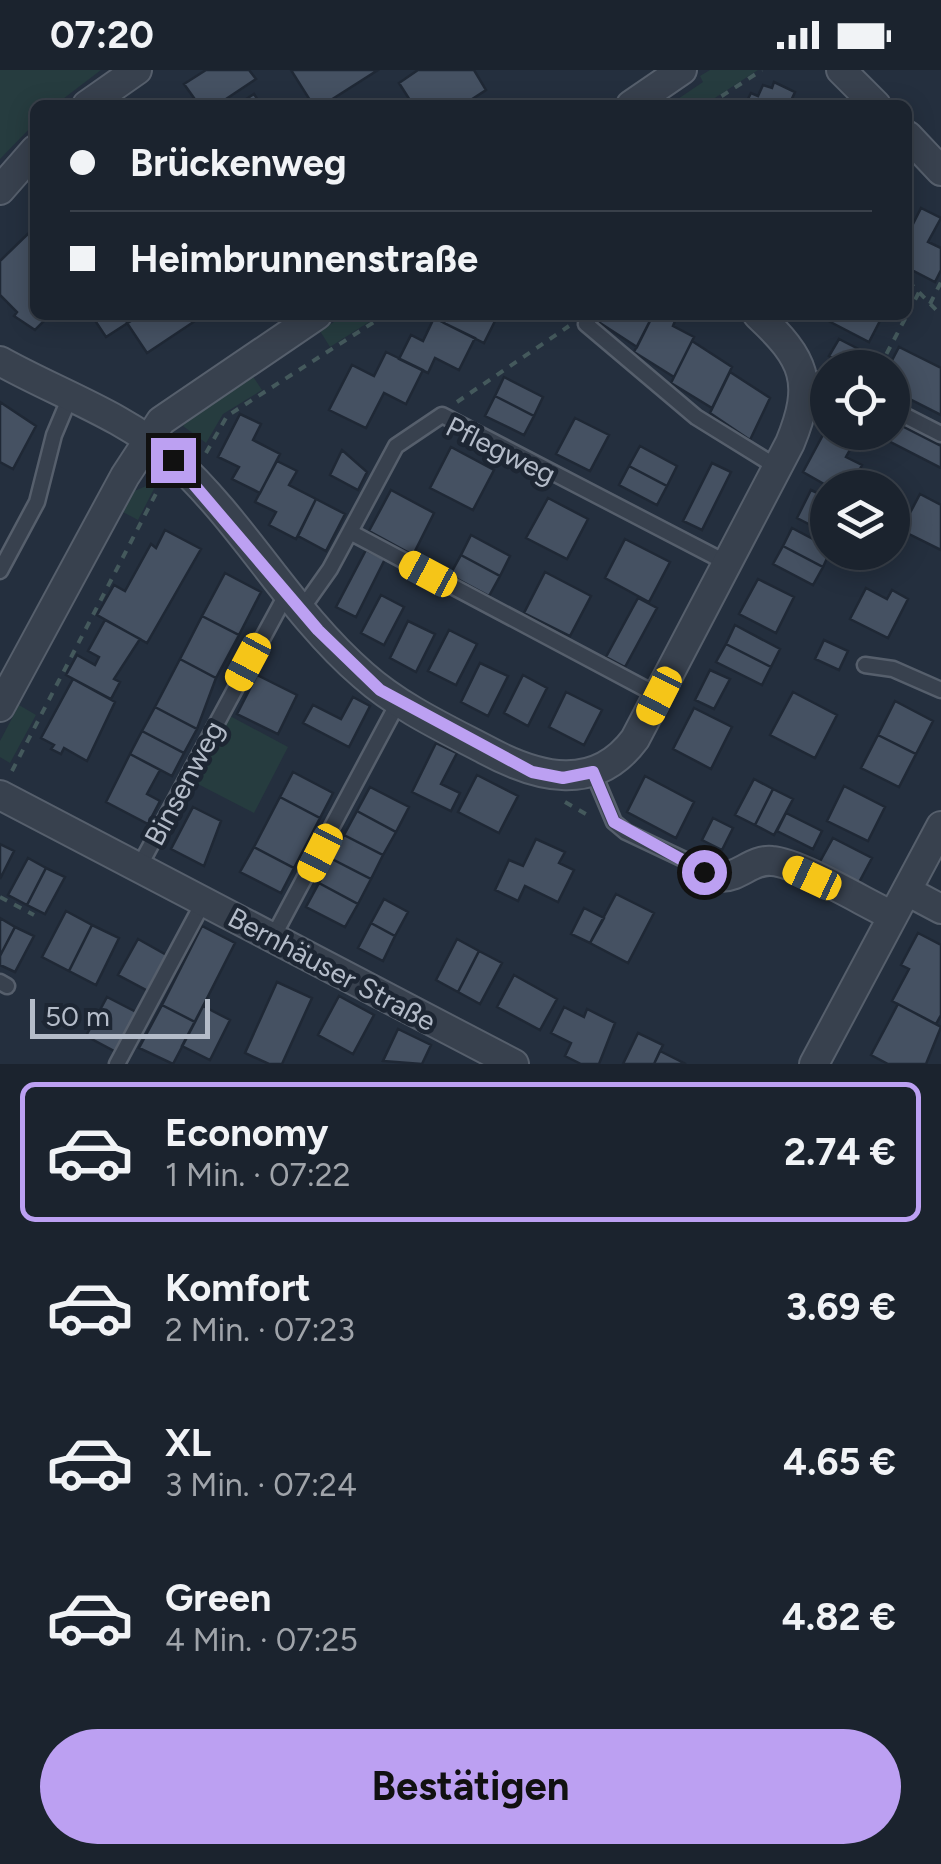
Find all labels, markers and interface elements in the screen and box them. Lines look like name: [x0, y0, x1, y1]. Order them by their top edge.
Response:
text: 07:20: [50, 12, 154, 58]
text: Brückenweg: [130, 140, 347, 186]
text: Heimbrunnenstraße: [130, 236, 478, 282]
map controls: [810, 350, 910, 570]
button: locate: [810, 350, 910, 450]
street label: Pflegweg: [441, 409, 561, 491]
route end: [151, 438, 196, 483]
button: layers: [810, 470, 910, 570]
car: [394, 547, 462, 601]
car: [221, 628, 275, 696]
car: [632, 662, 686, 730]
street label: Binsenweg: [137, 715, 231, 851]
car: [293, 819, 347, 887]
route start: [682, 850, 727, 895]
car: [778, 852, 846, 904]
street label: Bernhäuser Straße: [222, 900, 442, 1038]
scale bar: [30, 994, 210, 1038]
text: 50 m: [45, 999, 110, 1033]
icon: car: [45, 1107, 135, 1197]
text: Economy: [165, 1110, 328, 1156]
text: 2.74 €: [784, 1129, 896, 1175]
text: 1 Min. · 07:22: [165, 1156, 351, 1194]
icon: car: [45, 1262, 135, 1352]
text: Komfort: [165, 1265, 311, 1311]
text: 3.69 €: [786, 1284, 896, 1330]
text: 2 Min. · 07:23: [165, 1311, 355, 1349]
icon: car: [45, 1417, 135, 1507]
text: XL: [165, 1420, 211, 1466]
text: 4.65 €: [783, 1439, 896, 1485]
text: 3 Min. · 07:24: [165, 1466, 357, 1504]
icon: car: [45, 1572, 135, 1662]
text: Green: [165, 1575, 271, 1621]
text: 4.82 €: [782, 1594, 896, 1640]
text: 4 Min. · 07:25: [165, 1621, 358, 1659]
button: Bestätigen: [40, 1729, 901, 1844]

